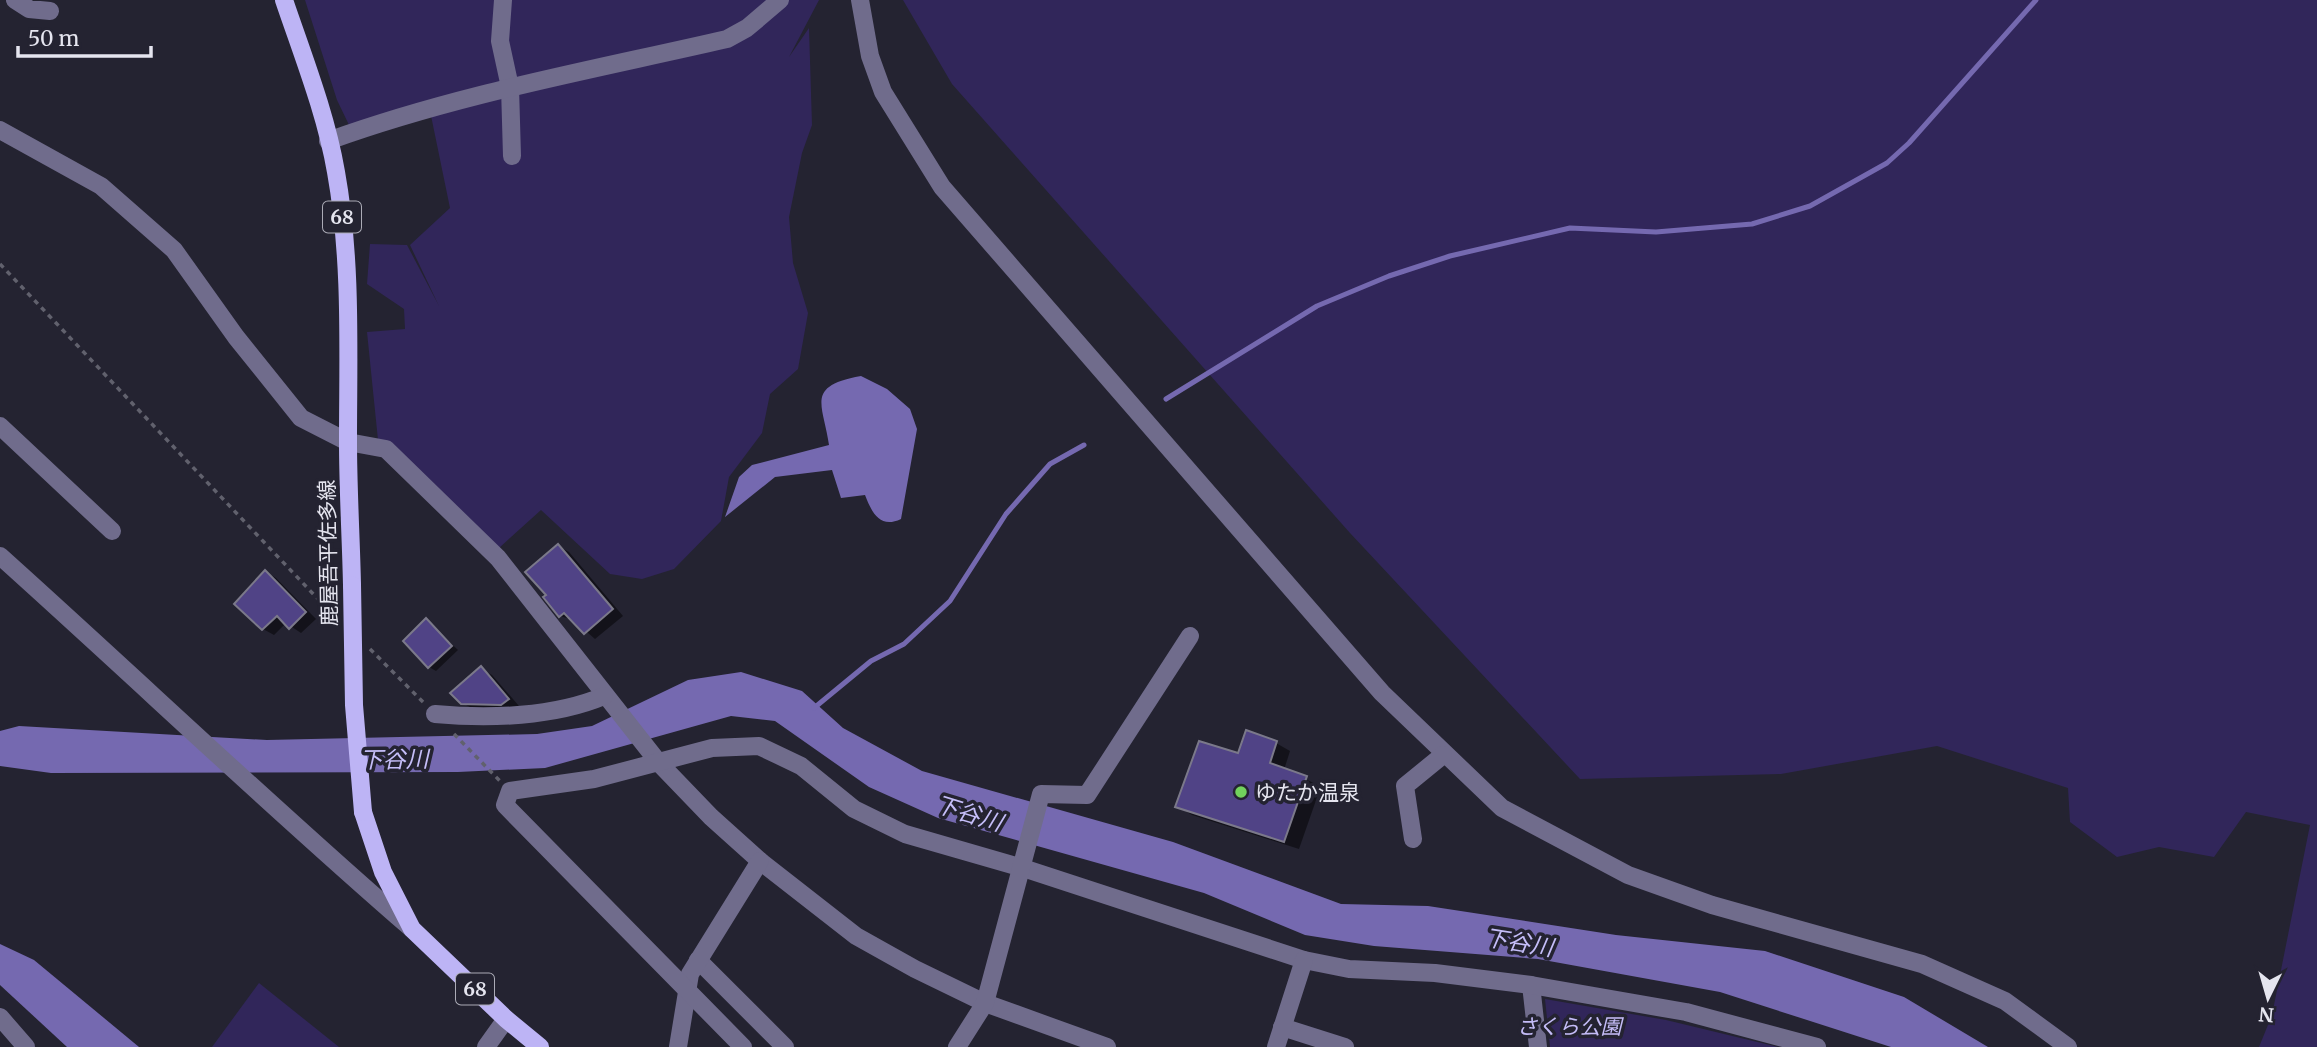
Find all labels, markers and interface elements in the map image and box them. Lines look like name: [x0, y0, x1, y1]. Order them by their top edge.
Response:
scale bar: [18, 14, 150, 58]
text: 50 m: [28, 25, 79, 52]
road number: 68: [323, 202, 361, 232]
street label: 鹿屋吾平佐多線: [313, 479, 343, 627]
water label: 下谷川: [359, 744, 432, 774]
place label: ゆたか温泉: [1255, 779, 1360, 806]
marker: ゆたか温泉: [1233, 784, 1249, 800]
water label: 下谷川: [932, 789, 1009, 838]
water label: 下谷川: [1483, 922, 1558, 962]
north arrow: [2233, 963, 2303, 1033]
road number: 68: [456, 973, 494, 1004]
text: N: [2258, 1002, 2275, 1028]
park label: さくら公園: [1517, 1013, 1624, 1040]

